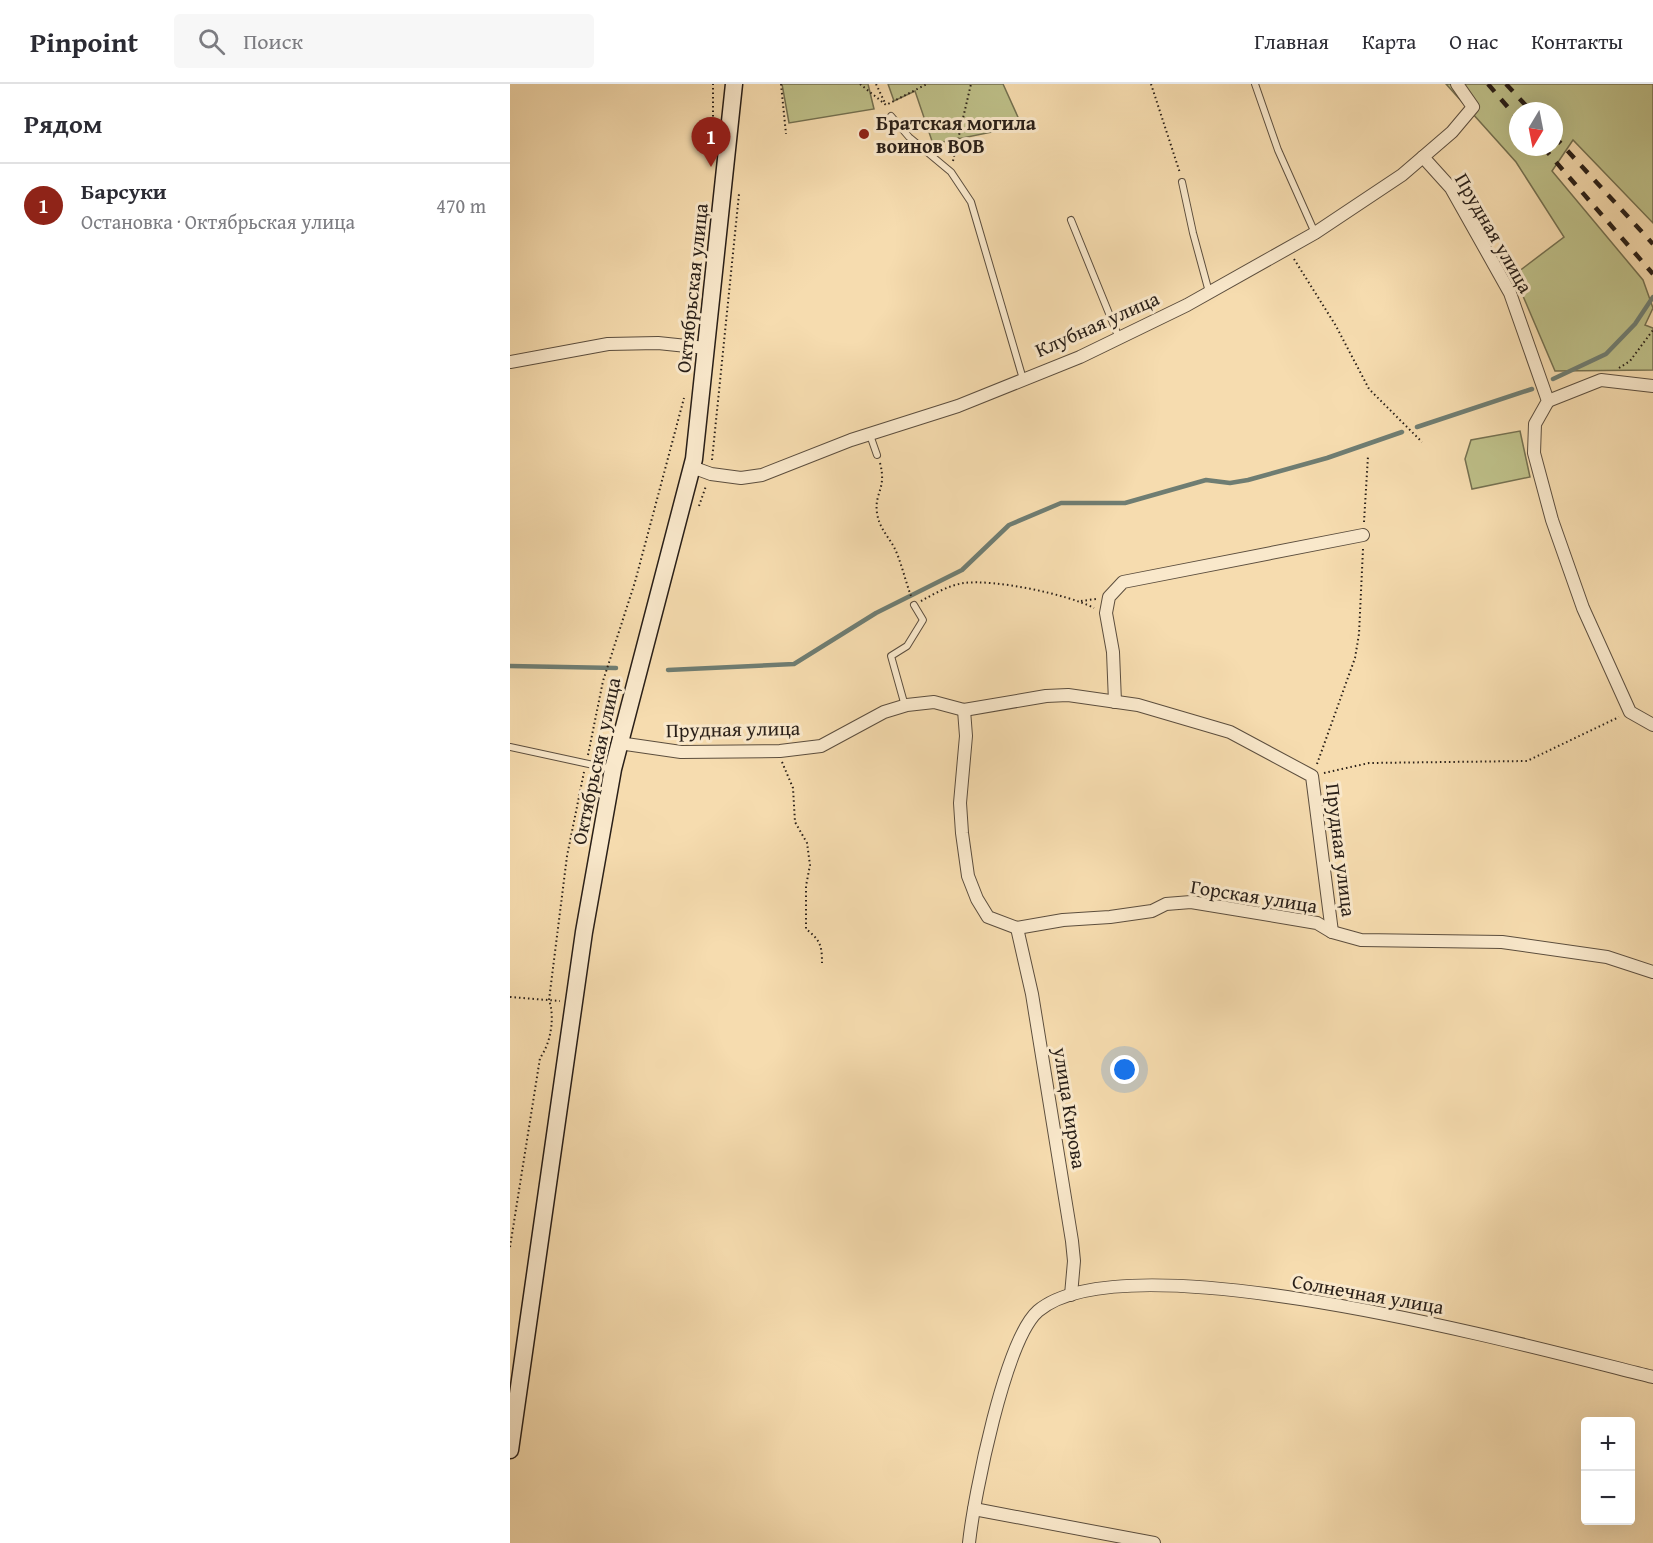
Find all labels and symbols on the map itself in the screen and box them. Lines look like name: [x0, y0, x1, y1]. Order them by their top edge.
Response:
north arrow: [1509, 102, 1563, 156]
place label: Братская могила воинов ВОВ: [876, 108, 1037, 160]
pin: 1: [692, 118, 730, 167]
marker: Братская могила воинов ВОВ: [857, 127, 871, 141]
street label: Прудная улица: [1448, 167, 1541, 299]
street label: Октябрьская улица: [668, 201, 715, 374]
street label: Клубная улица: [1030, 283, 1164, 364]
street label: Октябрьская улица: [564, 674, 627, 847]
street label: Прудная улица: [666, 713, 801, 744]
street label: Прудная улица: [1319, 781, 1364, 919]
street label: Горская улица: [1189, 871, 1320, 920]
street label: улица Кирова: [1046, 1044, 1094, 1171]
your location: [1110, 1055, 1139, 1084]
street label: Солнечная улица: [1290, 1266, 1447, 1321]

